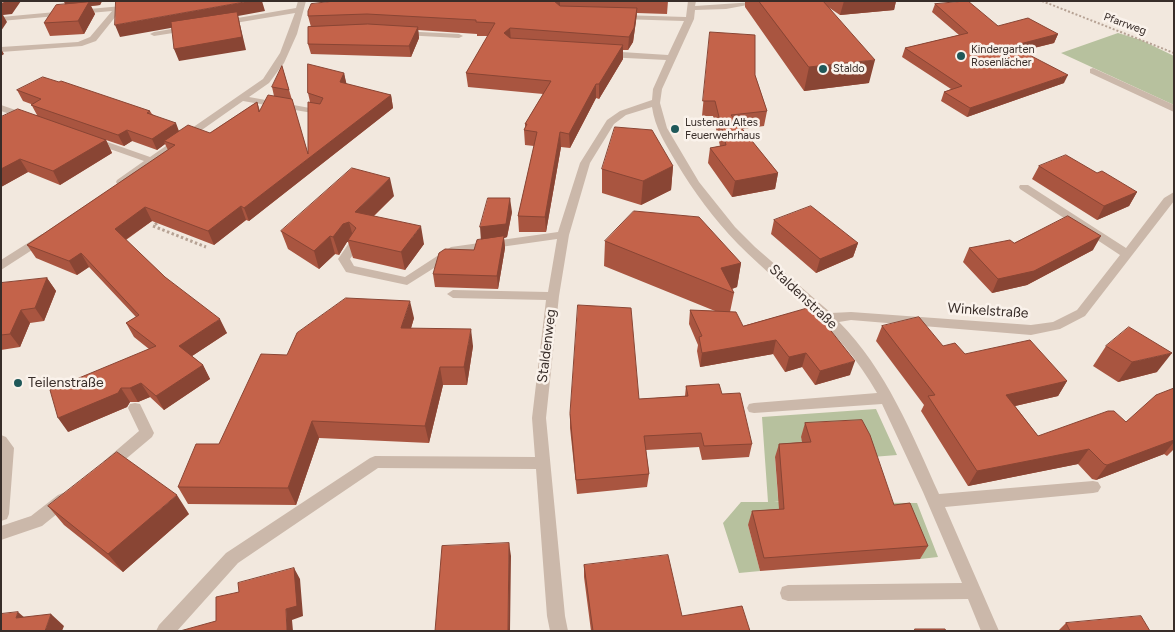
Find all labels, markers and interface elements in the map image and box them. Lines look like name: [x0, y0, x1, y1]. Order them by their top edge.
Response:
street label: Pfarrweg: [1102, 10, 1148, 38]
place label: Kindergarten Rosenlächer: [971, 43, 1035, 69]
marker: Kindergarten Rosenlächer: [955, 50, 967, 62]
place label: Staldo: [833, 62, 865, 76]
marker: Staldo: [817, 63, 829, 75]
place label: Lustenau Altes Feuerwehrhaus: [685, 116, 760, 142]
marker: Lustenau Altes Feuerwehrhaus: [669, 123, 681, 135]
street label: Staldenstraße: [765, 261, 841, 333]
street label: Winkelstraße: [947, 300, 1029, 322]
street label: Staldenweg: [534, 308, 560, 384]
place label: Teilenstraße: [28, 375, 104, 391]
marker: Teilenstraße: [12, 377, 24, 389]

